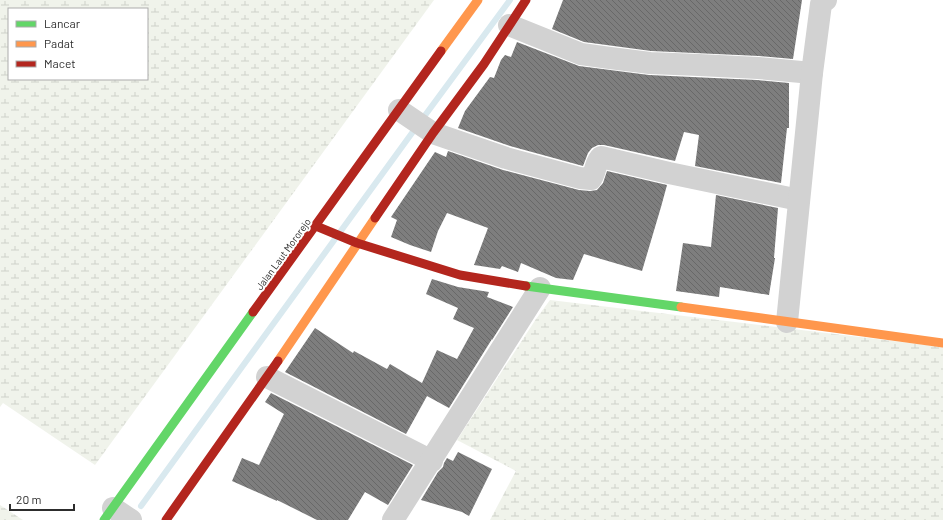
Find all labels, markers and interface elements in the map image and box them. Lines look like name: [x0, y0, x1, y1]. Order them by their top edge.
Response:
legend: [8, 8, 148, 80]
text: Lancar: [44, 16, 81, 30]
text: Padat: [44, 36, 74, 50]
text: Macet: [44, 56, 76, 70]
street label: Jalan Laut Mororejo: [253, 216, 313, 292]
scale bar: [10, 486, 74, 512]
text: 20 m: [16, 492, 42, 506]

